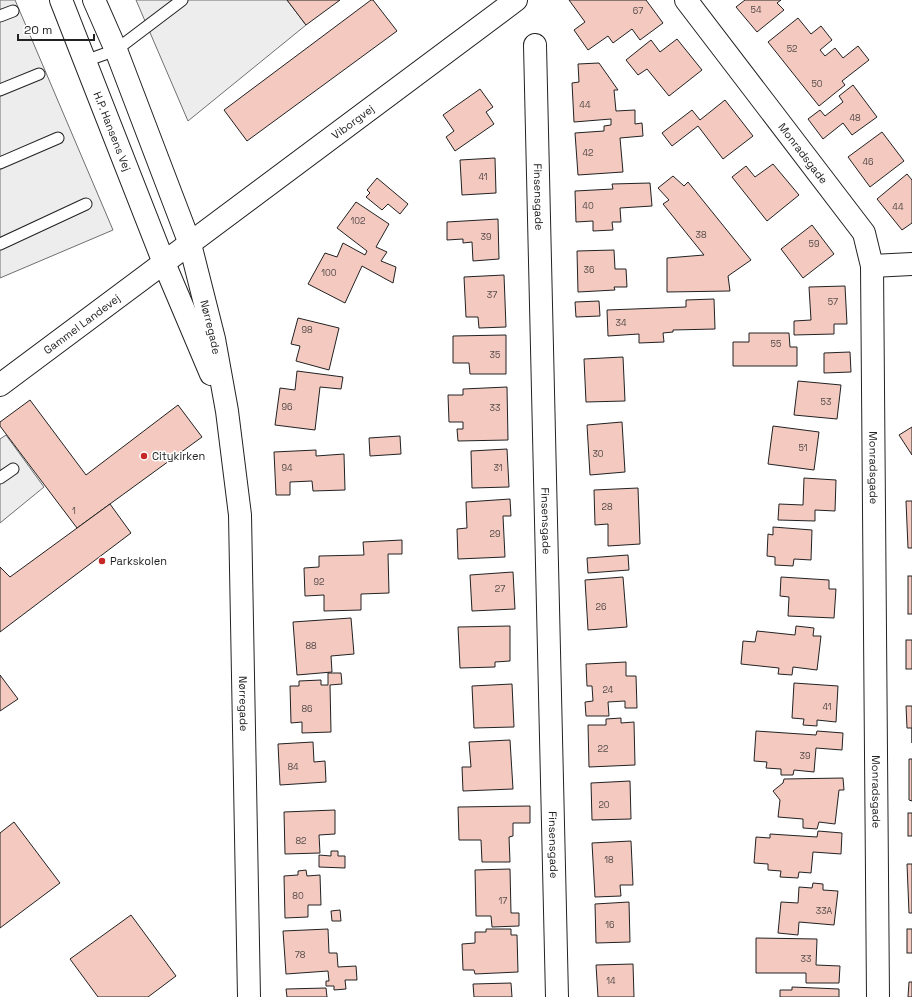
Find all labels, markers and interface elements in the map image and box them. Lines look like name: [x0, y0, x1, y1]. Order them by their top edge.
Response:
house number: 54: [750, 4, 762, 16]
house number: 67: [633, 5, 643, 17]
scale bar: [18, 16, 94, 42]
text: 20 m: [24, 22, 52, 38]
house number: 52: [787, 43, 797, 55]
house number: 50: [811, 78, 823, 90]
street label: H.P. Hansens Vej: [91, 90, 134, 173]
house number: 44: [579, 99, 591, 111]
street label: Viborgvej: [329, 101, 377, 142]
house number: 48: [849, 112, 861, 124]
street label: Monradsgade: [775, 120, 831, 187]
house number: 42: [582, 147, 594, 159]
house number: 46: [862, 156, 874, 168]
street label: Finsensgade: [531, 163, 546, 231]
house number: 41: [478, 171, 488, 183]
house number: 40: [582, 200, 594, 212]
house number: 44: [892, 201, 904, 213]
house number: 102: [351, 215, 365, 227]
house number: 38: [695, 229, 707, 241]
house number: 39: [481, 231, 491, 243]
house number: 59: [809, 238, 819, 250]
house number: 36: [584, 264, 595, 276]
house number: 100: [321, 267, 337, 279]
house number: 37: [487, 289, 497, 301]
street label: Gammel Landevej: [41, 291, 123, 357]
house number: 57: [828, 296, 838, 308]
street label: Nørregade: [197, 298, 224, 356]
house number: 34: [615, 317, 627, 329]
house number: 98: [301, 324, 313, 336]
house number: 55: [771, 338, 781, 350]
house number: 35: [490, 349, 500, 361]
house number: 53: [821, 396, 831, 408]
house number: 96: [281, 401, 293, 413]
house number: 33: [490, 402, 500, 414]
street label: Monradsgade: [866, 431, 881, 504]
house number: 51: [798, 442, 808, 454]
house number: 30: [592, 448, 604, 460]
place label: Citykirken: [152, 449, 205, 463]
marker: Citykirken: [139, 451, 149, 461]
house number: 94: [281, 462, 293, 474]
house number: 31: [493, 462, 503, 474]
street label: Finsensgade: [538, 487, 554, 555]
house number: 28: [601, 501, 613, 513]
house number: 1: [72, 505, 76, 517]
house number: 29: [490, 528, 500, 540]
place label: Parkskolen: [110, 554, 167, 568]
marker: Parkskolen: [97, 556, 107, 566]
house number: 92: [314, 576, 324, 588]
house number: 27: [495, 583, 505, 595]
house number: 26: [596, 601, 607, 613]
house number: 88: [305, 640, 317, 652]
street label: Nørregade: [236, 676, 251, 732]
house number: 24: [603, 684, 614, 696]
house number: 41: [822, 701, 832, 713]
house number: 86: [301, 703, 313, 715]
house number: 22: [598, 743, 608, 755]
house number: 39: [800, 750, 810, 762]
street label: Monradsgade: [869, 755, 884, 828]
house number: 84: [287, 761, 299, 773]
house number: 20: [598, 799, 610, 811]
street label: Finsensgade: [546, 811, 561, 879]
house number: 82: [295, 835, 307, 847]
house number: 18: [604, 854, 614, 866]
house number: 80: [292, 890, 304, 902]
house number: 17: [499, 895, 507, 907]
house number: 33A: [816, 905, 833, 917]
house number: 16: [605, 919, 615, 931]
house number: 78: [295, 949, 306, 961]
house number: 33: [801, 953, 811, 965]
house number: 14: [606, 975, 616, 987]

